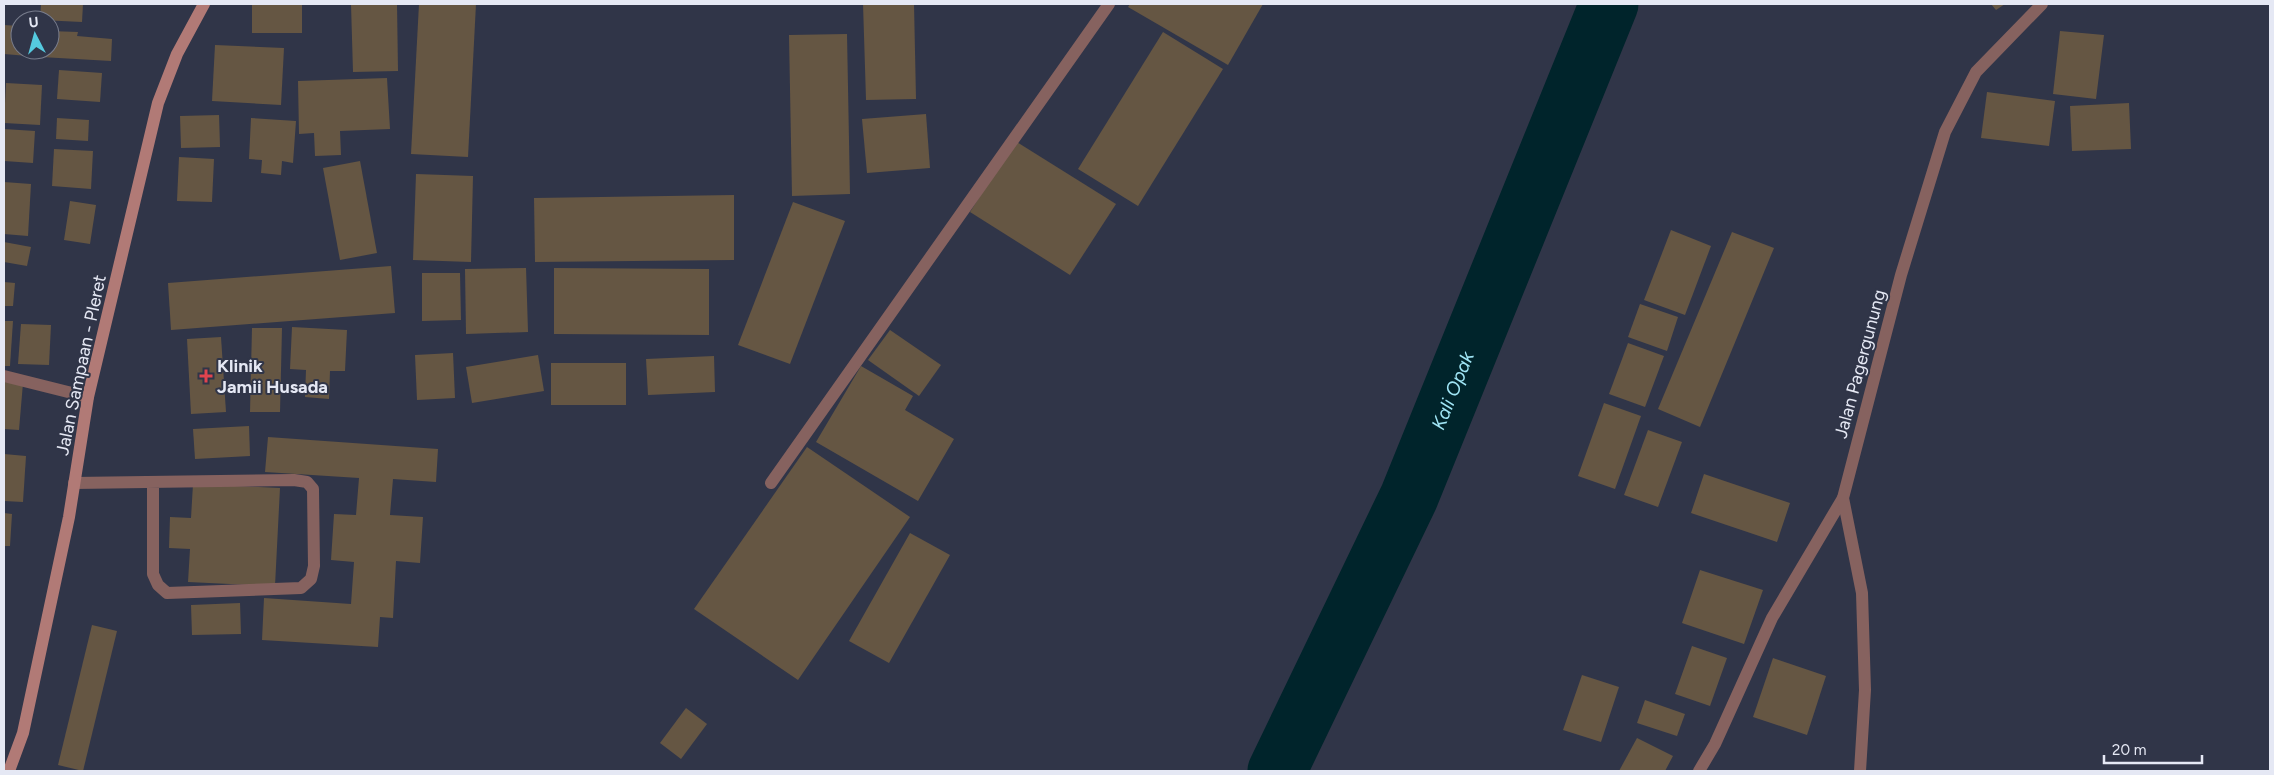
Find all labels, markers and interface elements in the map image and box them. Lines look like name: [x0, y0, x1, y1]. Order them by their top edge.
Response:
north arrow: [10, 10, 60, 60]
text: U: [28, 14, 39, 32]
street label: Jalan Sampaan - Pleret: [51, 273, 111, 457]
street label: Jalan Pagergunung: [1830, 287, 1890, 441]
water label: Kali Opak: [1427, 348, 1479, 433]
place label: Klinik Jamii Husada: [217, 355, 328, 398]
marker: Klinik Jamii Husada: [199, 369, 213, 383]
scale bar: [2104, 732, 2202, 764]
text: 20 m: [2112, 741, 2146, 759]

